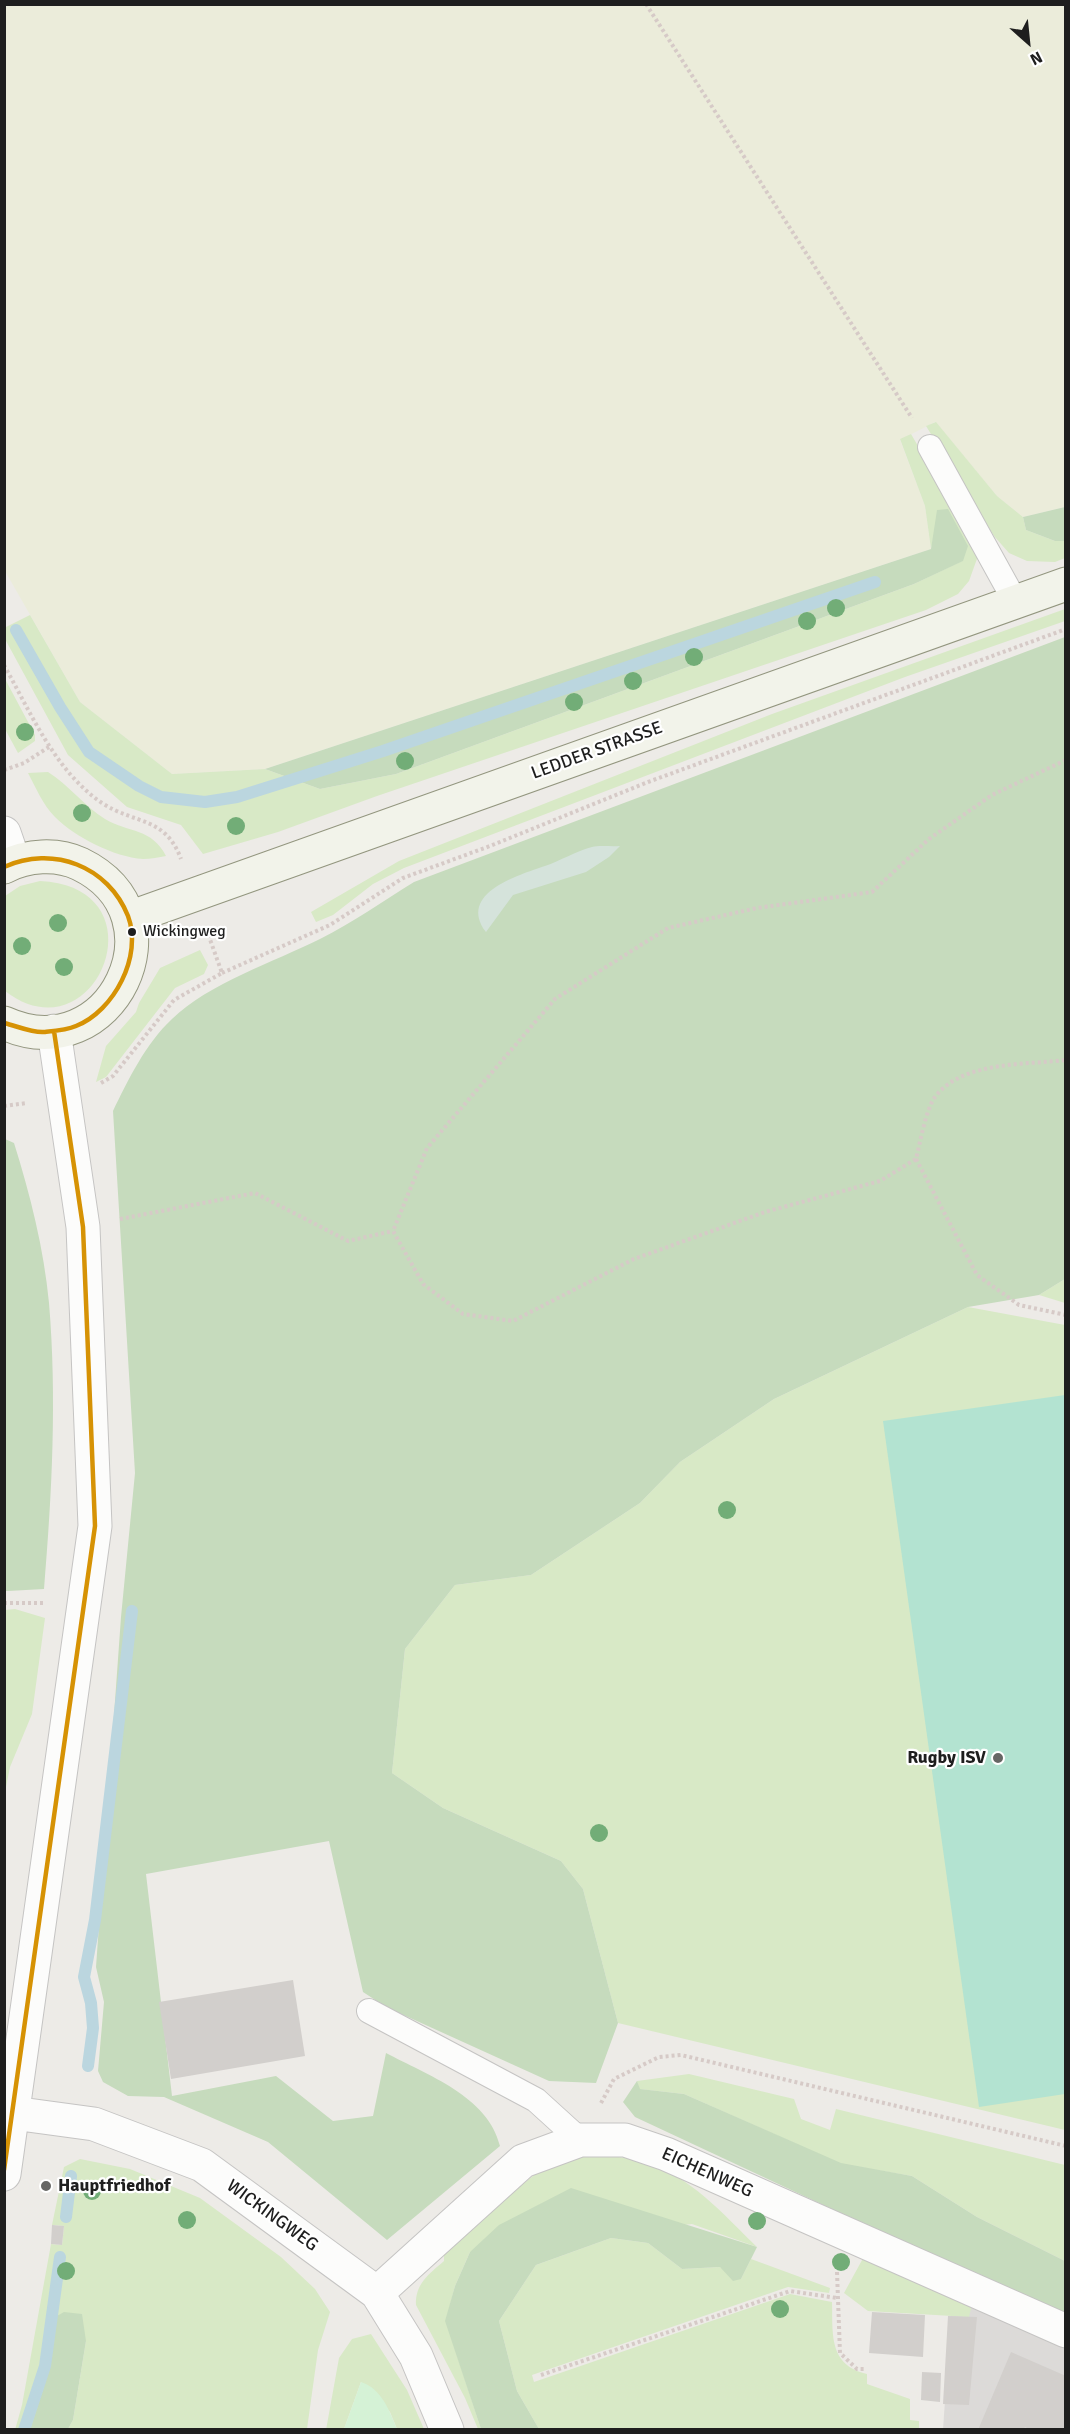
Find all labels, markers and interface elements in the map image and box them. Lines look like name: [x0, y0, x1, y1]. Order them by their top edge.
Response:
north arrow: [998, 12, 1058, 72]
text: N: [1027, 47, 1046, 69]
street label: LEDDER STRASSE: [528, 717, 666, 785]
place label: Wickingweg: [143, 922, 226, 942]
marker: Wickingweg: [126, 926, 138, 938]
place label: Rugby ISV: [907, 1747, 986, 1769]
marker: Rugby ISV: [991, 1751, 1005, 1765]
street label: EICHENWEG: [658, 2143, 756, 2203]
place label: Hauptfriedhof: [58, 2175, 170, 2197]
street label: WICKINGWEG: [222, 2175, 322, 2257]
marker: Hauptfriedhof: [39, 2179, 53, 2193]

